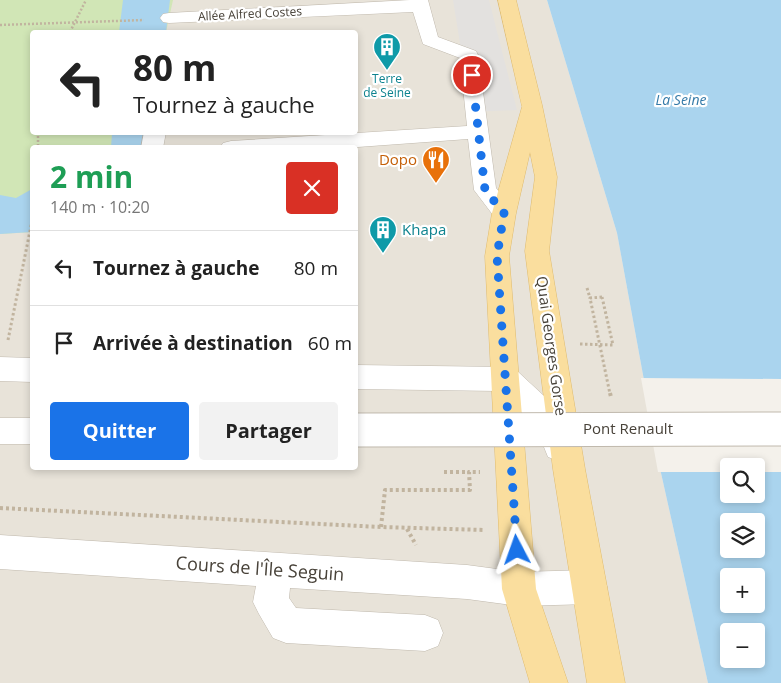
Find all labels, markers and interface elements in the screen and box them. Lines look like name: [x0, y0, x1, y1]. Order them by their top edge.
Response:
street label: Allée Alfred Costes: [197, 2, 303, 25]
building icon: Terre de Seine: [372, 32, 402, 71]
text: 80 m: [133, 44, 216, 91]
icon: left: [50, 50, 115, 115]
pin: [451, 54, 493, 96]
icon: arrive: [458, 61, 486, 89]
place label: Terre de Seine: [363, 70, 411, 101]
text: Tournez à gauche: [133, 89, 315, 119]
water label: La Seine: [656, 90, 706, 109]
restaurant icon: Dopo: [421, 145, 451, 184]
place label: Dopo: [379, 149, 417, 169]
text: 2 min: [50, 156, 133, 197]
button: close: [286, 162, 338, 214]
text: 140 m · 10:20: [50, 196, 150, 218]
building icon: Khapa: [368, 215, 398, 254]
place label: Khapa: [402, 219, 446, 239]
icon: left: [50, 254, 78, 282]
text: Tournez à gauche: [93, 255, 259, 281]
text: 80 m: [294, 255, 338, 281]
street label: Quai Georges Gorse: [532, 275, 572, 417]
icon: arrive: [50, 329, 78, 357]
text: Arrivée à destination: [93, 330, 293, 356]
text: 60 m: [308, 330, 352, 356]
button: Quitter: [50, 402, 189, 460]
button: Partager: [199, 402, 338, 460]
street label: Pont Renault: [583, 418, 673, 438]
map controls: [720, 458, 765, 668]
button: search: [720, 458, 765, 503]
button: layers: [720, 513, 765, 558]
position arrow: [490, 523, 542, 575]
street label: Cours de l'Île Seguin: [175, 550, 345, 586]
button: +: [720, 568, 765, 613]
button: −: [720, 623, 765, 668]

